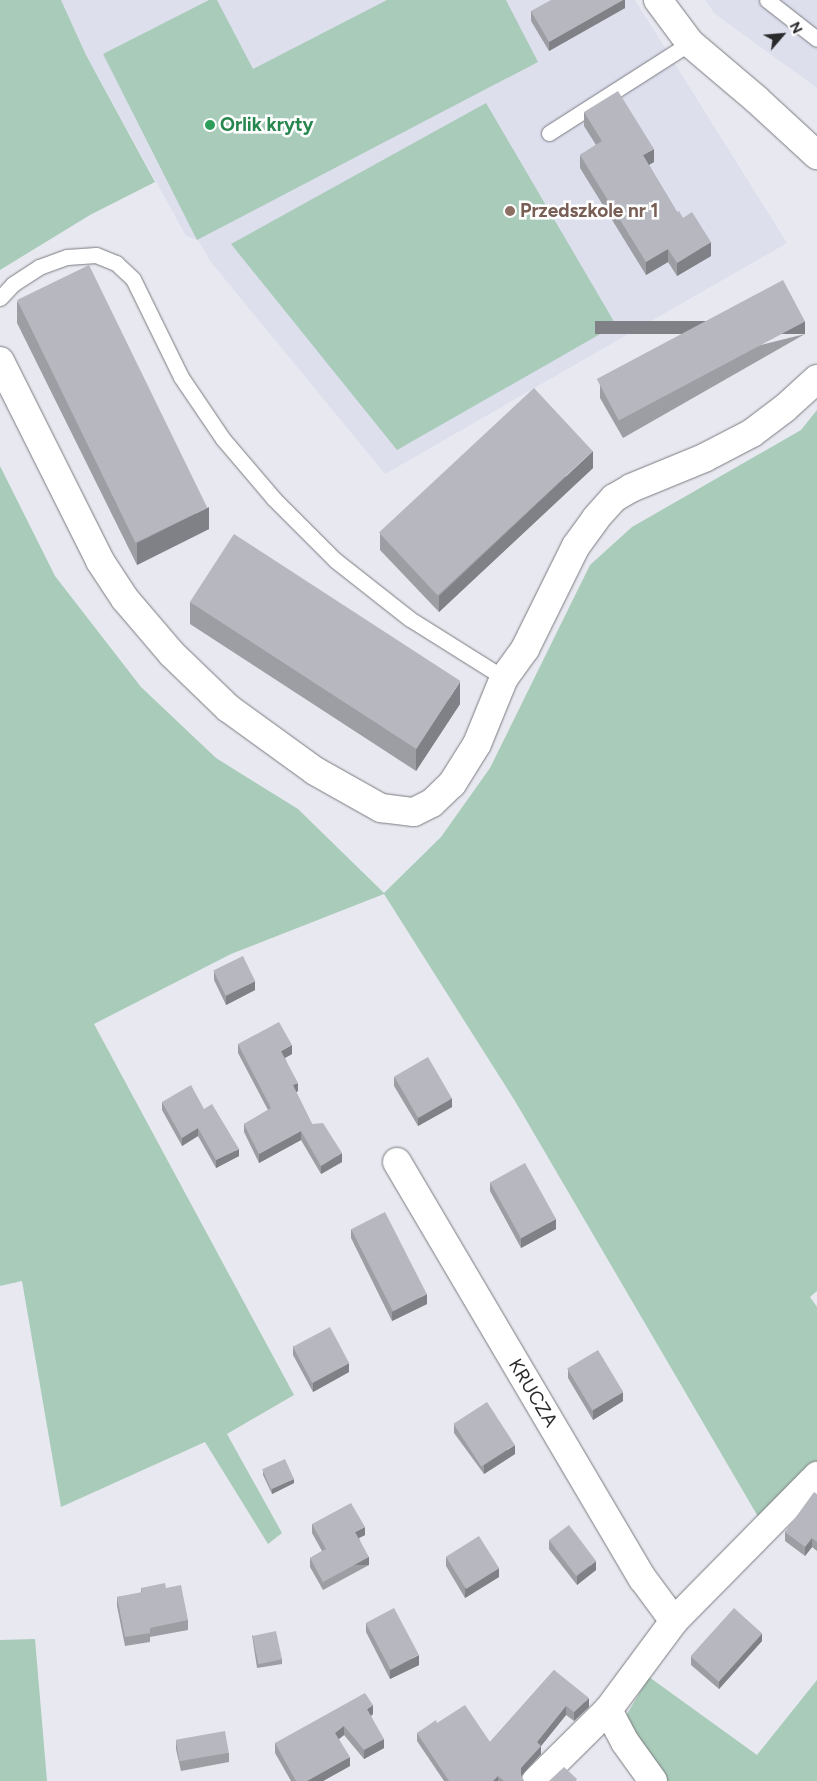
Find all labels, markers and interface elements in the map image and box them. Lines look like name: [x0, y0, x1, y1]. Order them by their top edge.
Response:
north arrow: [757, 10, 807, 60]
text: N: [786, 19, 806, 37]
place label: Orlik kryty: [220, 114, 313, 136]
marker: Orlik kryty: [204, 119, 216, 131]
place label: Przedszkole nr 1: [520, 200, 658, 222]
marker: Przedszkole nr 1: [504, 205, 516, 217]
street label: KRUCZA: [504, 1355, 562, 1431]

